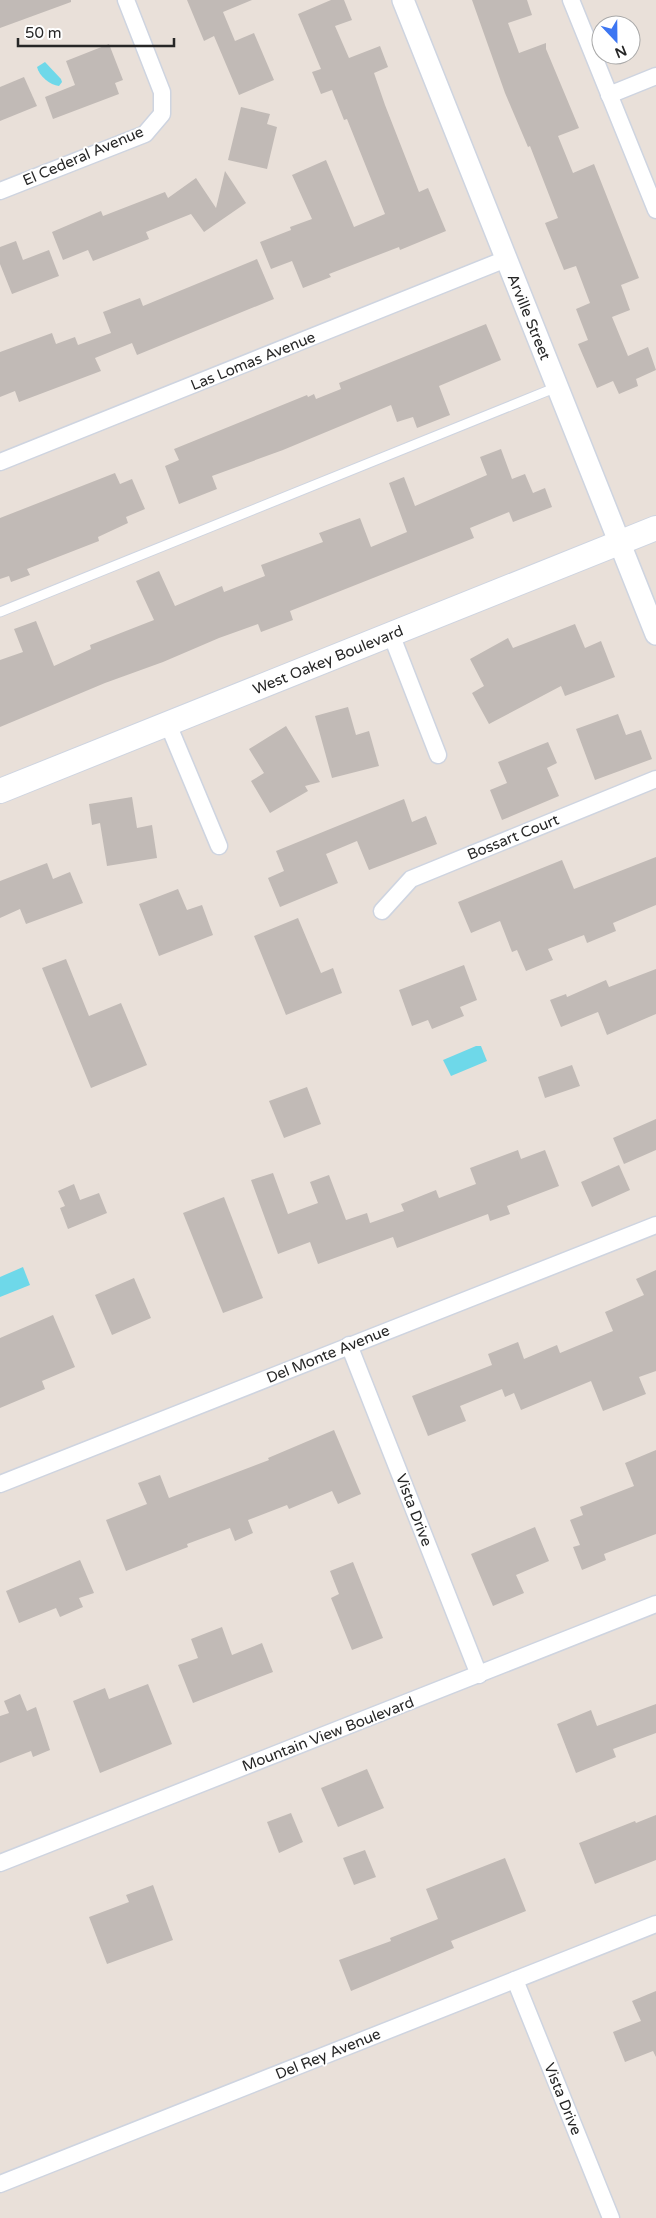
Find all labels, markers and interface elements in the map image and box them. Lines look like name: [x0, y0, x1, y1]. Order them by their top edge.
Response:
scale bar: [18, 15, 174, 47]
north arrow: [591, 15, 641, 65]
text: 50 m: [25, 24, 62, 42]
text: N: [612, 42, 629, 62]
street label: El Cederal Avenue: [20, 122, 146, 190]
street label: Arville Street: [504, 271, 555, 363]
street label: Las Lomas Avenue: [188, 328, 318, 394]
street label: West Oakey Boulevard: [250, 622, 406, 698]
street label: Bossart Court: [464, 810, 562, 864]
street label: Del Monte Avenue: [264, 1321, 392, 1387]
street label: Vista Drive: [392, 1471, 436, 1549]
street label: Mountain View Boulevard: [240, 1693, 416, 1775]
street label: Del Rey Avenue: [273, 2025, 383, 2083]
street label: Vista Drive: [540, 2060, 586, 2138]

